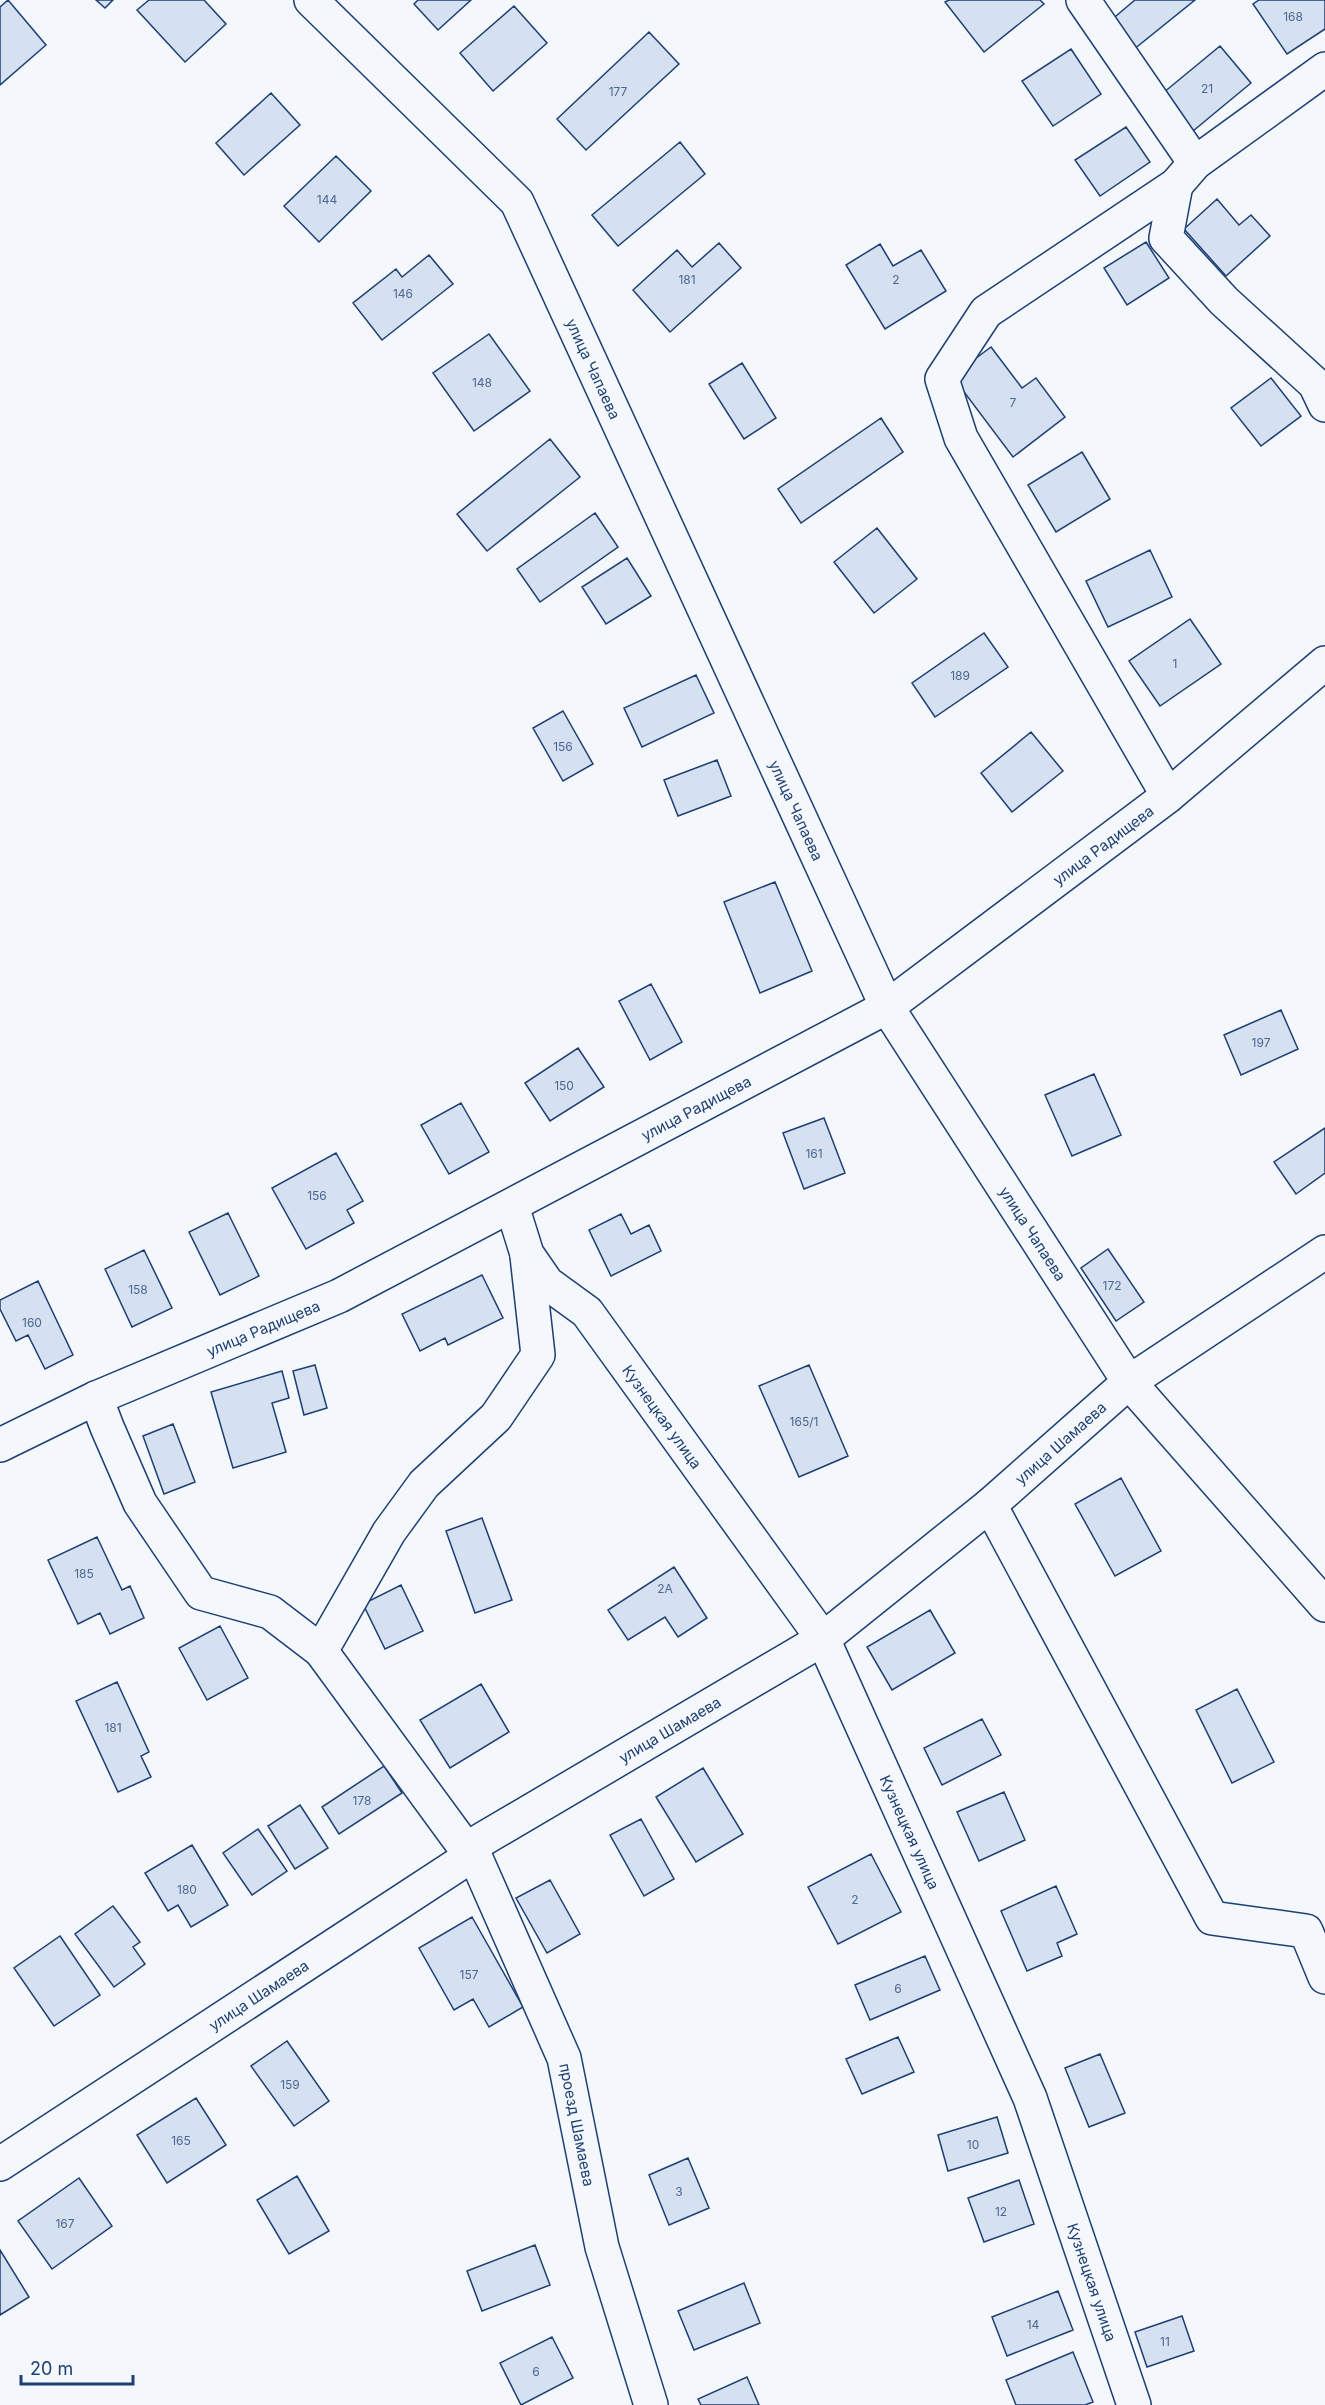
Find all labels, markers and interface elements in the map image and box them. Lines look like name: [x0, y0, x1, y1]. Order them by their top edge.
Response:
house number: 168: [1283, 9, 1303, 24]
house number: 21: [1201, 81, 1213, 96]
house number: 177: [609, 84, 628, 99]
house number: 144: [317, 192, 337, 207]
house number: 181: [678, 272, 696, 287]
house number: 2: [892, 272, 900, 287]
house number: 146: [393, 286, 413, 301]
street label: улица Чапаева: [562, 315, 625, 422]
house number: 148: [472, 375, 492, 390]
house number: 7: [1010, 395, 1017, 410]
house number: 1: [1173, 656, 1177, 671]
house number: 189: [950, 668, 970, 683]
house number: 156: [553, 739, 573, 754]
street label: улица Чапаева: [765, 757, 828, 864]
street label: улица Радищева: [1049, 801, 1157, 889]
house number: 197: [1252, 1035, 1271, 1050]
street label: улица Радищева: [638, 1071, 754, 1144]
house number: 150: [554, 1078, 574, 1093]
house number: 161: [805, 1146, 823, 1161]
street label: улица Чапаева: [996, 1183, 1071, 1284]
house number: 156: [307, 1188, 327, 1203]
house number: 172: [1103, 1278, 1122, 1293]
house number: 158: [128, 1282, 148, 1297]
street label: улица Радищева: [203, 1296, 323, 1360]
house number: 160: [22, 1315, 42, 1330]
street label: Кузнецкая улица: [619, 1361, 706, 1472]
street label: улица Шамаева: [1011, 1397, 1110, 1488]
house number: 165/1: [790, 1414, 818, 1429]
house number: 185: [74, 1566, 94, 1581]
house number: 2А: [657, 1581, 673, 1596]
street label: улица Шамаева: [615, 1692, 724, 1767]
house number: 181: [104, 1720, 122, 1735]
street label: Кузнецкая улица: [876, 1772, 944, 1892]
house number: 178: [353, 1793, 371, 1808]
house number: 180: [177, 1882, 197, 1897]
house number: 2: [851, 1892, 859, 1907]
street label: улица Шамаева: [205, 1955, 312, 2034]
house number: 157: [460, 1967, 479, 1982]
house number: 6: [894, 1981, 902, 1996]
street label: проезд Шамаева: [556, 2061, 599, 2188]
house number: 159: [280, 2077, 300, 2092]
house number: 165: [171, 2133, 191, 2148]
house number: 10: [967, 2137, 979, 2152]
house number: 3: [675, 2184, 683, 2199]
house number: 12: [995, 2204, 1007, 2219]
house number: 167: [55, 2216, 75, 2231]
street label: Кузнецкая улица: [1064, 2221, 1121, 2344]
house number: 14: [1027, 2317, 1040, 2332]
house number: 11: [1160, 2334, 1170, 2349]
scale bar: [21, 2348, 134, 2386]
text: 20 m: [30, 2358, 73, 2379]
house number: 6: [532, 2364, 540, 2379]

